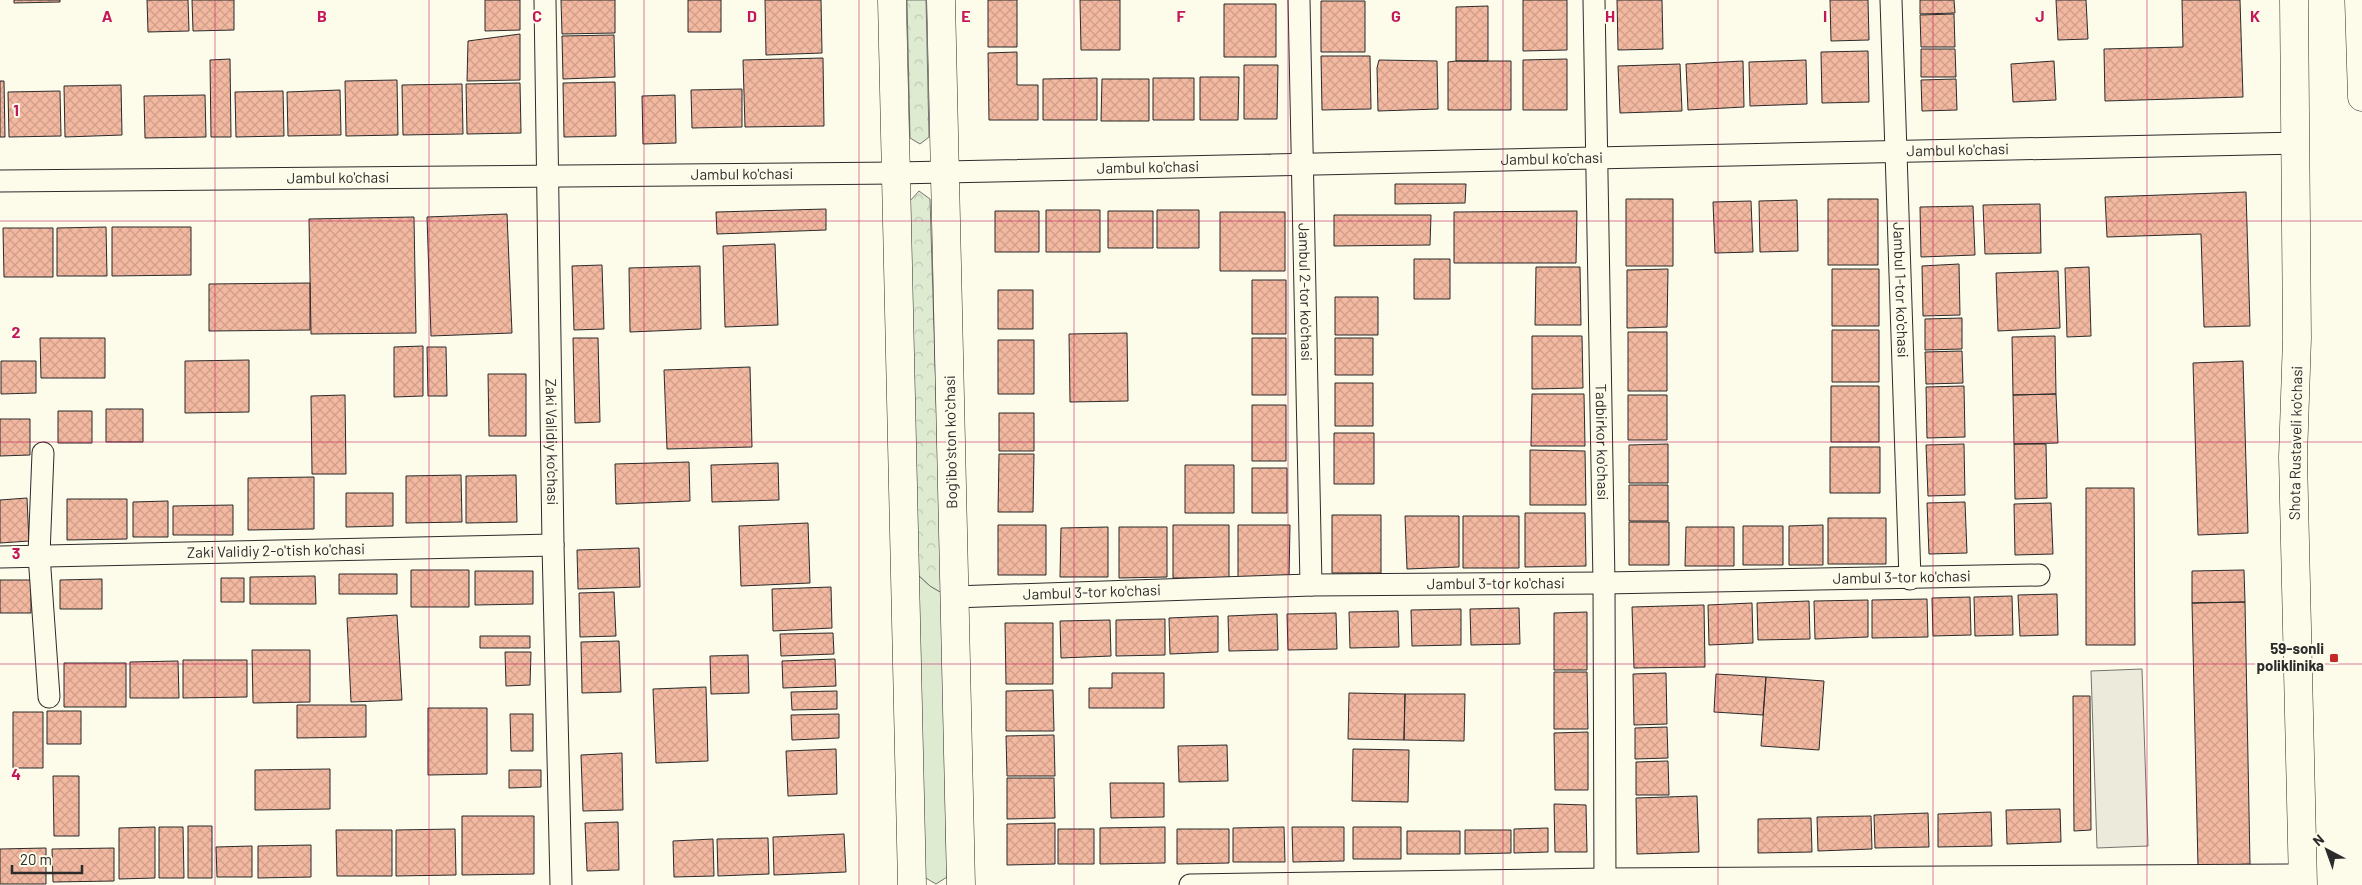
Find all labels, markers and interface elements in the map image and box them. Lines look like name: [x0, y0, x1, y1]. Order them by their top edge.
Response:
text: A: [102, 6, 113, 25]
text: B: [317, 6, 327, 25]
text: C: [532, 6, 542, 25]
text: D: [747, 6, 757, 25]
text: E: [961, 6, 971, 25]
text: F: [1177, 6, 1186, 25]
text: G: [1391, 6, 1401, 25]
text: H: [1605, 6, 1615, 25]
text: I: [1823, 6, 1827, 25]
text: J: [2035, 6, 2045, 25]
text: K: [2250, 6, 2260, 25]
text: 1: [13, 100, 19, 119]
street label: Jambul ko'chasi: [1906, 139, 2009, 159]
street label: Jambul ko'chasi: [1500, 148, 1603, 168]
street label: Jambul ko'chasi: [1096, 157, 1199, 177]
street label: Jambul ko'chasi: [691, 164, 793, 183]
street label: Jambul ko'chasi: [287, 168, 389, 186]
street label: Jambul 1-tor ko'chasi: [1890, 222, 1913, 358]
street label: Jambul 2-tor ko'chasi: [1296, 223, 1316, 361]
text: 2: [12, 322, 21, 341]
street label: Shota Rustaveli ko'chasi: [2285, 366, 2305, 520]
street label: Bogʻiboʻston koʻchasi: [940, 375, 960, 509]
street label: Zaki Validiy ko'chasi: [543, 379, 562, 505]
street label: Tadbirkor ko'chasi: [1593, 383, 1613, 500]
street label: Zaki Validiy 2-o'tish ko'chasi: [187, 539, 365, 561]
text: 3: [12, 543, 20, 562]
street label: Jambul 3-tor ko'chasi: [1833, 566, 1971, 587]
street label: Jambul 3-tor ko'chasi: [1427, 573, 1565, 592]
street label: Jambul 3-tor ko'chasi: [1023, 580, 1161, 603]
place label: 59-sonli poliklinika: [2257, 639, 2324, 674]
marker: 59-sonli poliklinika: [2328, 652, 2340, 664]
text: 4: [11, 764, 21, 783]
north arrow: [2302, 825, 2352, 875]
text: N: [2309, 830, 2327, 849]
scale bar: [12, 842, 82, 874]
text: 20 m: [20, 850, 52, 868]

